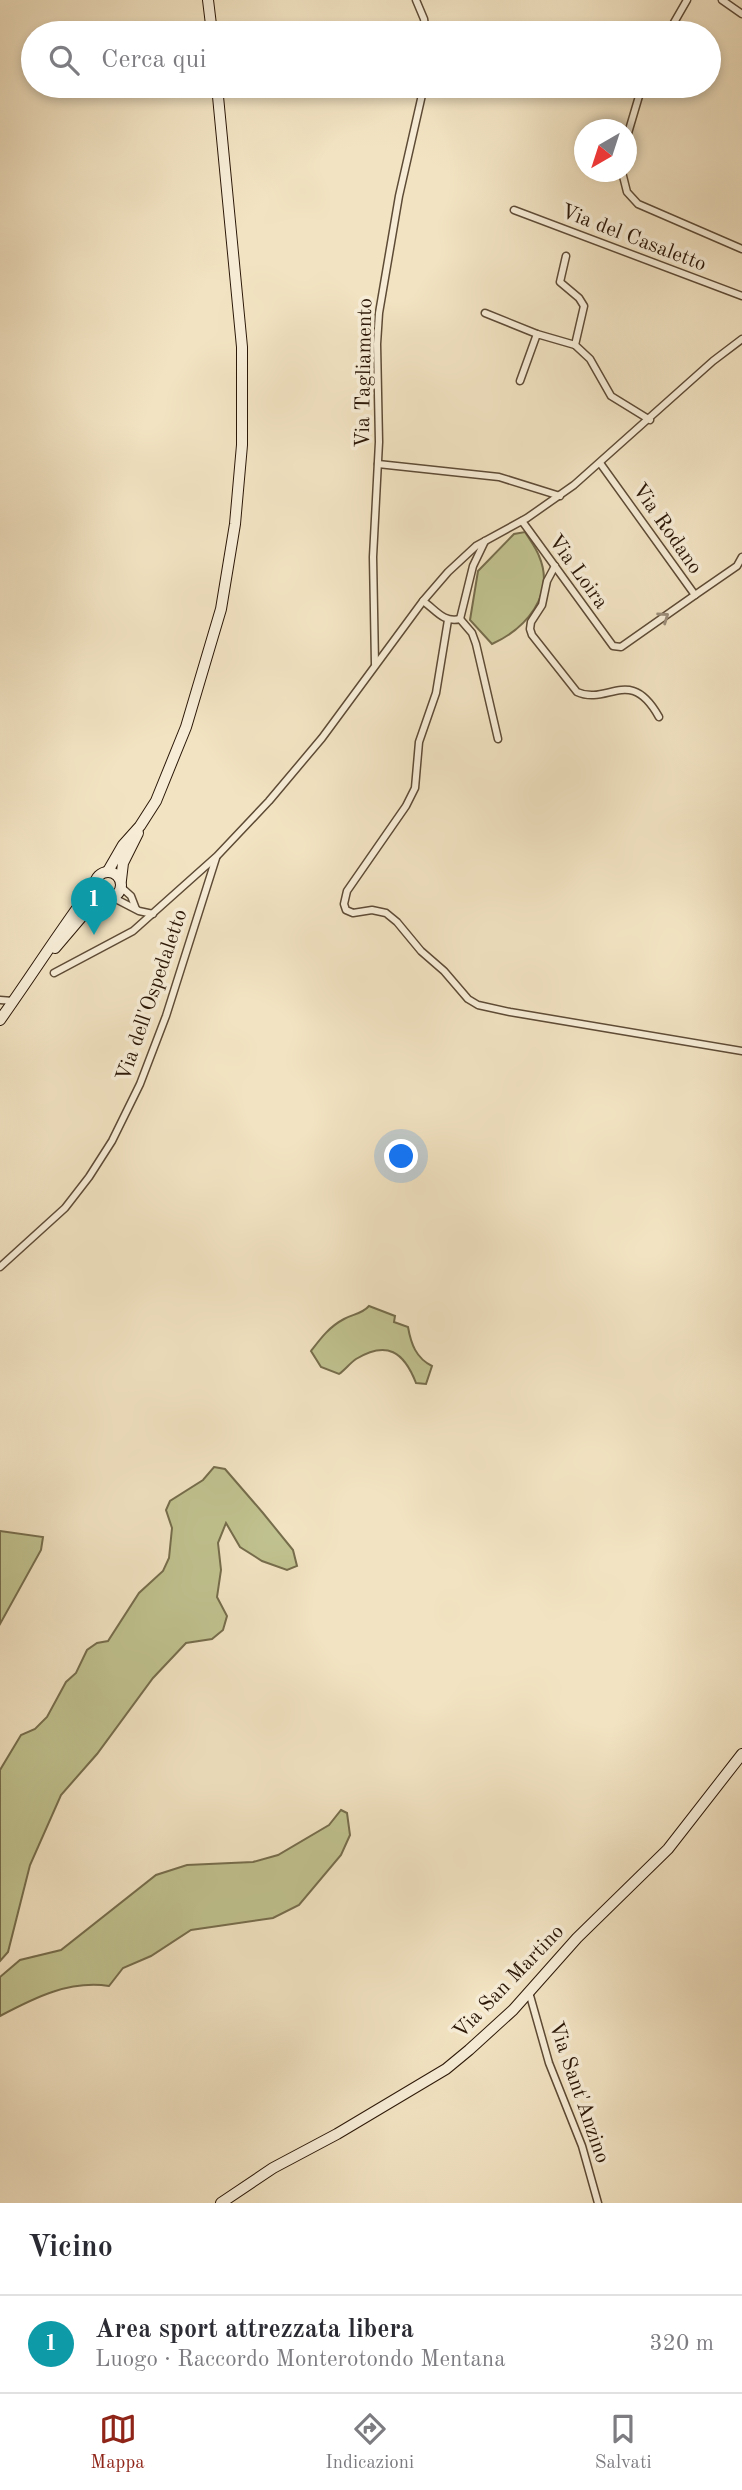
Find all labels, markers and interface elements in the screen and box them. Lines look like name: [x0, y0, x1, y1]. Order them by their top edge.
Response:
search box: [21, 21, 721, 98]
icon: search: [45, 41, 83, 79]
text: Cerca qui: [101, 47, 206, 73]
north arrow: [574, 119, 637, 182]
street label: Via del Casaletto: [558, 201, 709, 276]
street label: Via Tagliamento: [353, 298, 376, 448]
street label: Via Rodano: [628, 480, 706, 578]
street label: Via Loira: [544, 531, 612, 613]
one-way arrow: [656, 613, 669, 625]
pin: 1: [71, 877, 117, 935]
street label: Via dell'Ospedaletto: [113, 907, 192, 1084]
your location: [384, 1139, 418, 1173]
street label: Via San Martino: [450, 1921, 568, 2043]
street label: Via Sant'Anzino: [544, 2019, 613, 2166]
text: Vicino: [28, 2233, 113, 2263]
text: Area sport attrezzata libera: [95, 2317, 414, 2343]
text: 1: [44, 2332, 58, 2355]
text: 320 m: [649, 2332, 714, 2355]
text: Luogo · Raccordo Monterotondo Mentana: [95, 2348, 506, 2371]
tab: Mappa: [90, 2410, 145, 2475]
tab: Indicazioni: [325, 2410, 414, 2475]
tab: Salvati: [595, 2410, 652, 2475]

